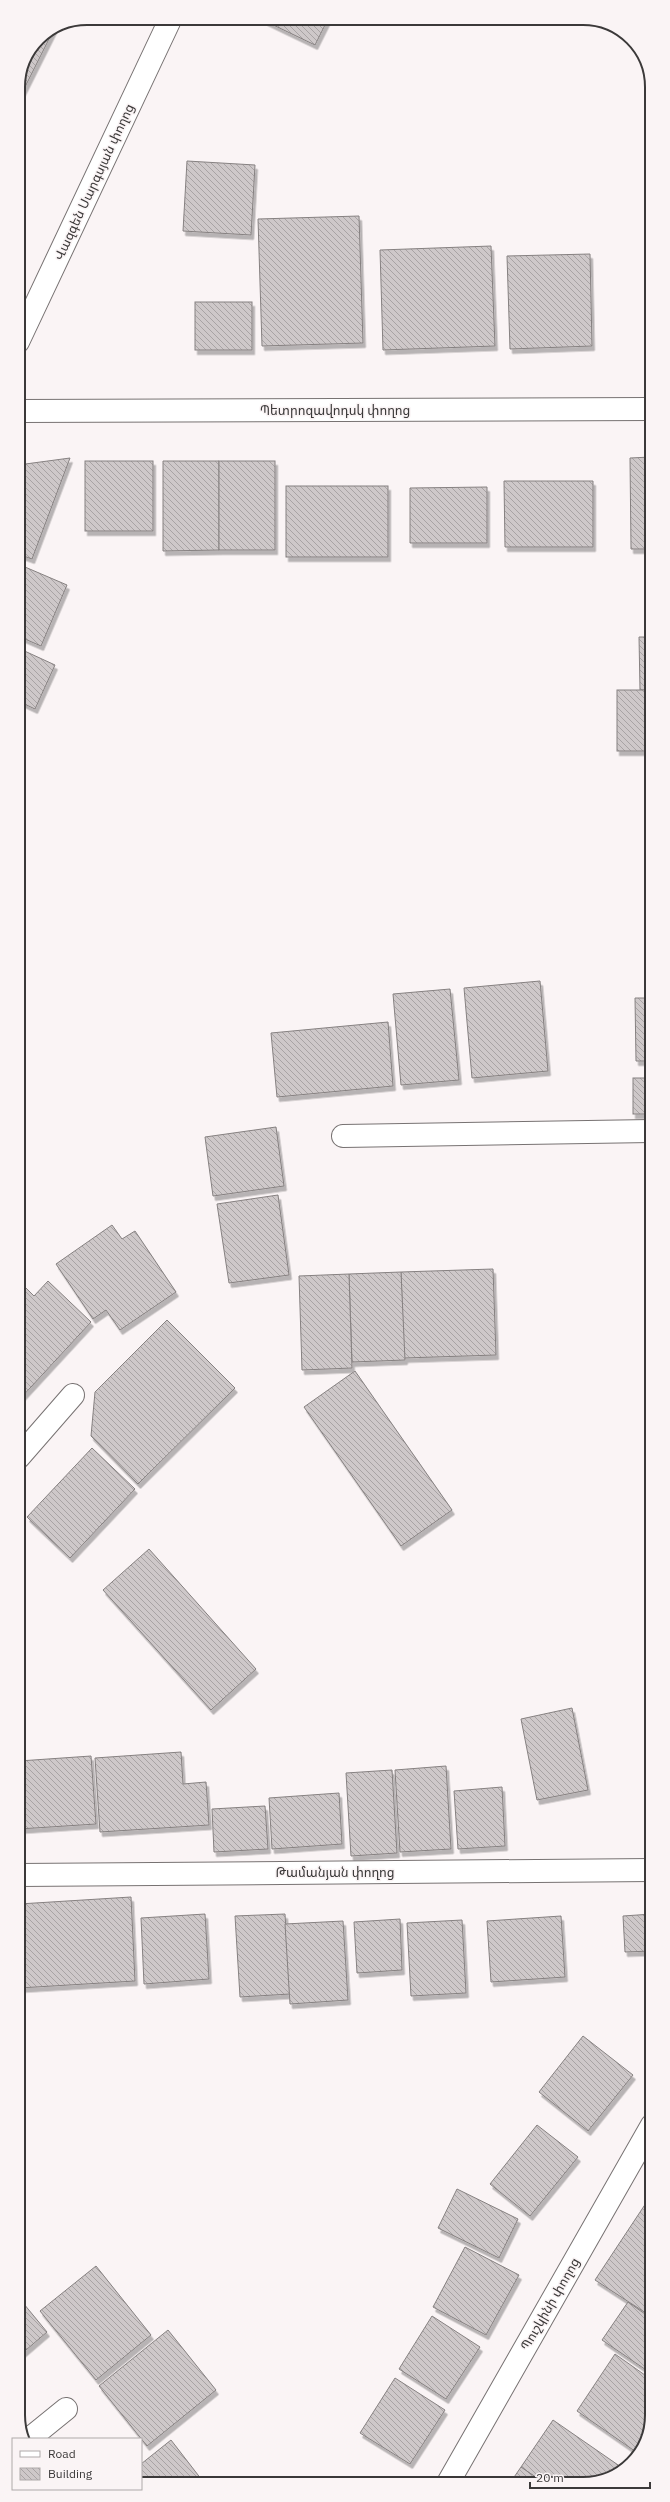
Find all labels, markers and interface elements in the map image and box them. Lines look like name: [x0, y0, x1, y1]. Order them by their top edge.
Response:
street label: Վազգեն Սարգսյան փողոց: [50, 101, 138, 263]
street label: Պետրոզավոդսկ փողոց: [260, 402, 410, 419]
street label: Թամանյան փողոց: [275, 1864, 395, 1881]
street label: Պուշկինի փողոց: [517, 2255, 583, 2353]
legend: [12, 2438, 142, 2490]
text: Road: [48, 2446, 76, 2461]
scale bar: [530, 2464, 650, 2490]
text: Building: [48, 2466, 93, 2481]
text: 20 m: [536, 2470, 564, 2485]

